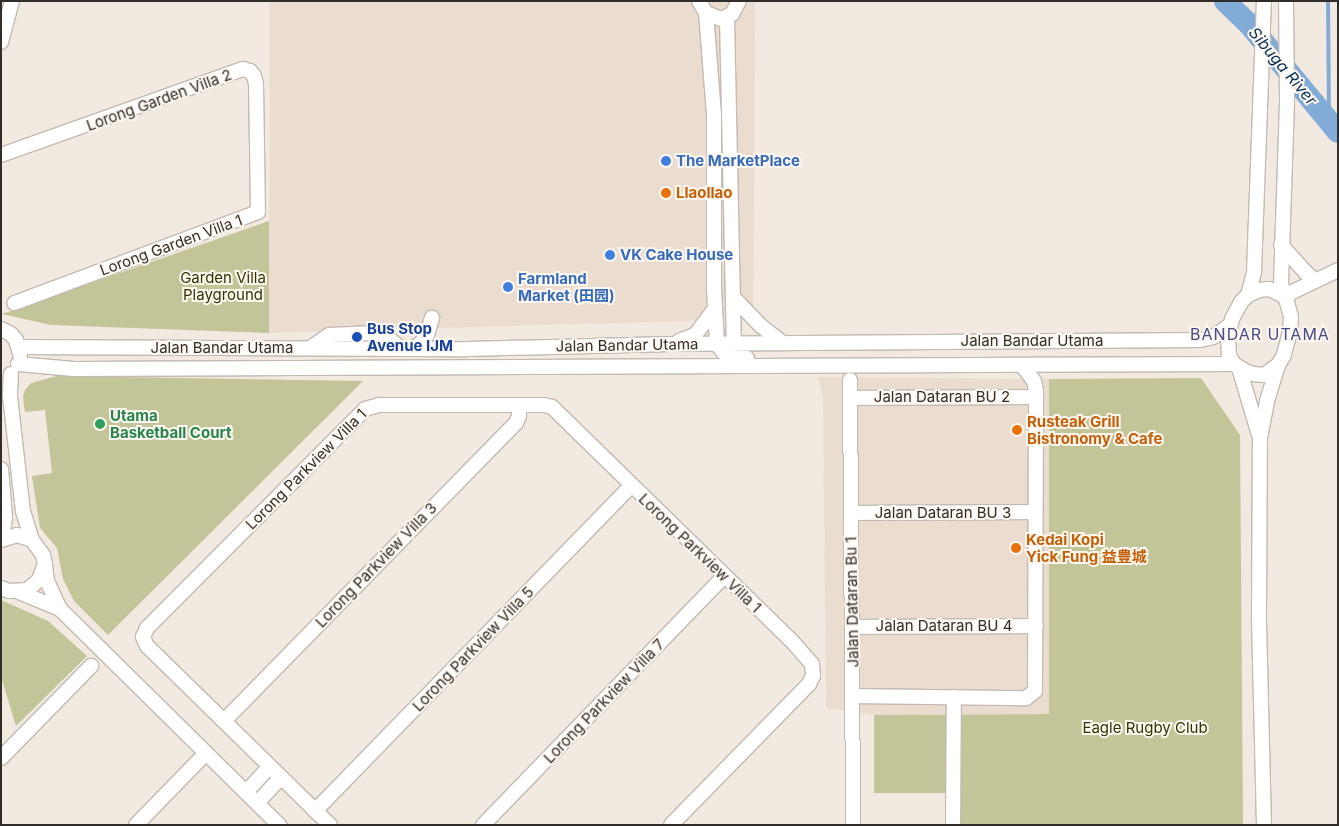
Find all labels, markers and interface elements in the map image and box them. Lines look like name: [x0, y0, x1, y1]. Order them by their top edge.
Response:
water label: Sibuga River: [1245, 23, 1321, 109]
street label: Lorong Garden Villa 2: [84, 65, 234, 135]
place label: The MarketPlace: [676, 152, 800, 170]
marker: The MarketPlace: [660, 155, 672, 167]
place label: Llaollao: [676, 184, 732, 202]
marker: Llaollao: [660, 187, 672, 199]
street label: Lorong Garden Villa 1: [97, 211, 245, 279]
place label: VK Cake House: [620, 246, 733, 264]
marker: VK Cake House: [604, 249, 616, 261]
park label: Garden Villa Playground: [180, 268, 266, 303]
place label: Farmland Market (田园): [518, 269, 615, 304]
marker: Farmland Market (田园): [502, 281, 514, 293]
place label: Bus Stop Avenue IJM: [367, 319, 453, 354]
district label: BANDAR UTAMA: [1189, 324, 1331, 344]
marker: Bus Stop Avenue IJM: [351, 331, 363, 343]
street label: Jalan Bandar Utama: [961, 332, 1103, 350]
street label: Jalan Bandar Utama: [555, 335, 699, 355]
street label: Jalan Bandar Utama: [151, 339, 293, 357]
street label: Jalan Dataran BU 2: [874, 388, 1010, 406]
street label: Lorong Parkview Villa 1: [242, 405, 370, 533]
place label: Utama Basketball Court: [110, 406, 231, 441]
place label: Rusteak Grill Bistronomy & Cafe: [1027, 412, 1162, 447]
marker: Utama Basketball Court: [94, 418, 106, 430]
marker: Rusteak Grill Bistronomy & Cafe: [1011, 424, 1023, 436]
street label: Lorong Parkview Villa 1: [635, 490, 765, 616]
street label: Lorong Parkview Villa 3: [312, 499, 440, 631]
street label: Jalan Dataran BU 3: [875, 504, 1011, 522]
place label: Kedai Kopi Yick Fung 益豊城: [1026, 530, 1147, 565]
street label: Jalan Dataran Bu 1: [842, 536, 862, 668]
marker: Kedai Kopi Yick Fung 益豊城: [1010, 542, 1022, 554]
street label: Lorong Parkview Villa 5: [409, 583, 537, 715]
street label: Jalan Dataran BU 4: [876, 617, 1012, 635]
street label: Lorong Parkview Villa 7: [540, 635, 668, 767]
park label: Eagle Rugby Club: [1082, 719, 1208, 737]

